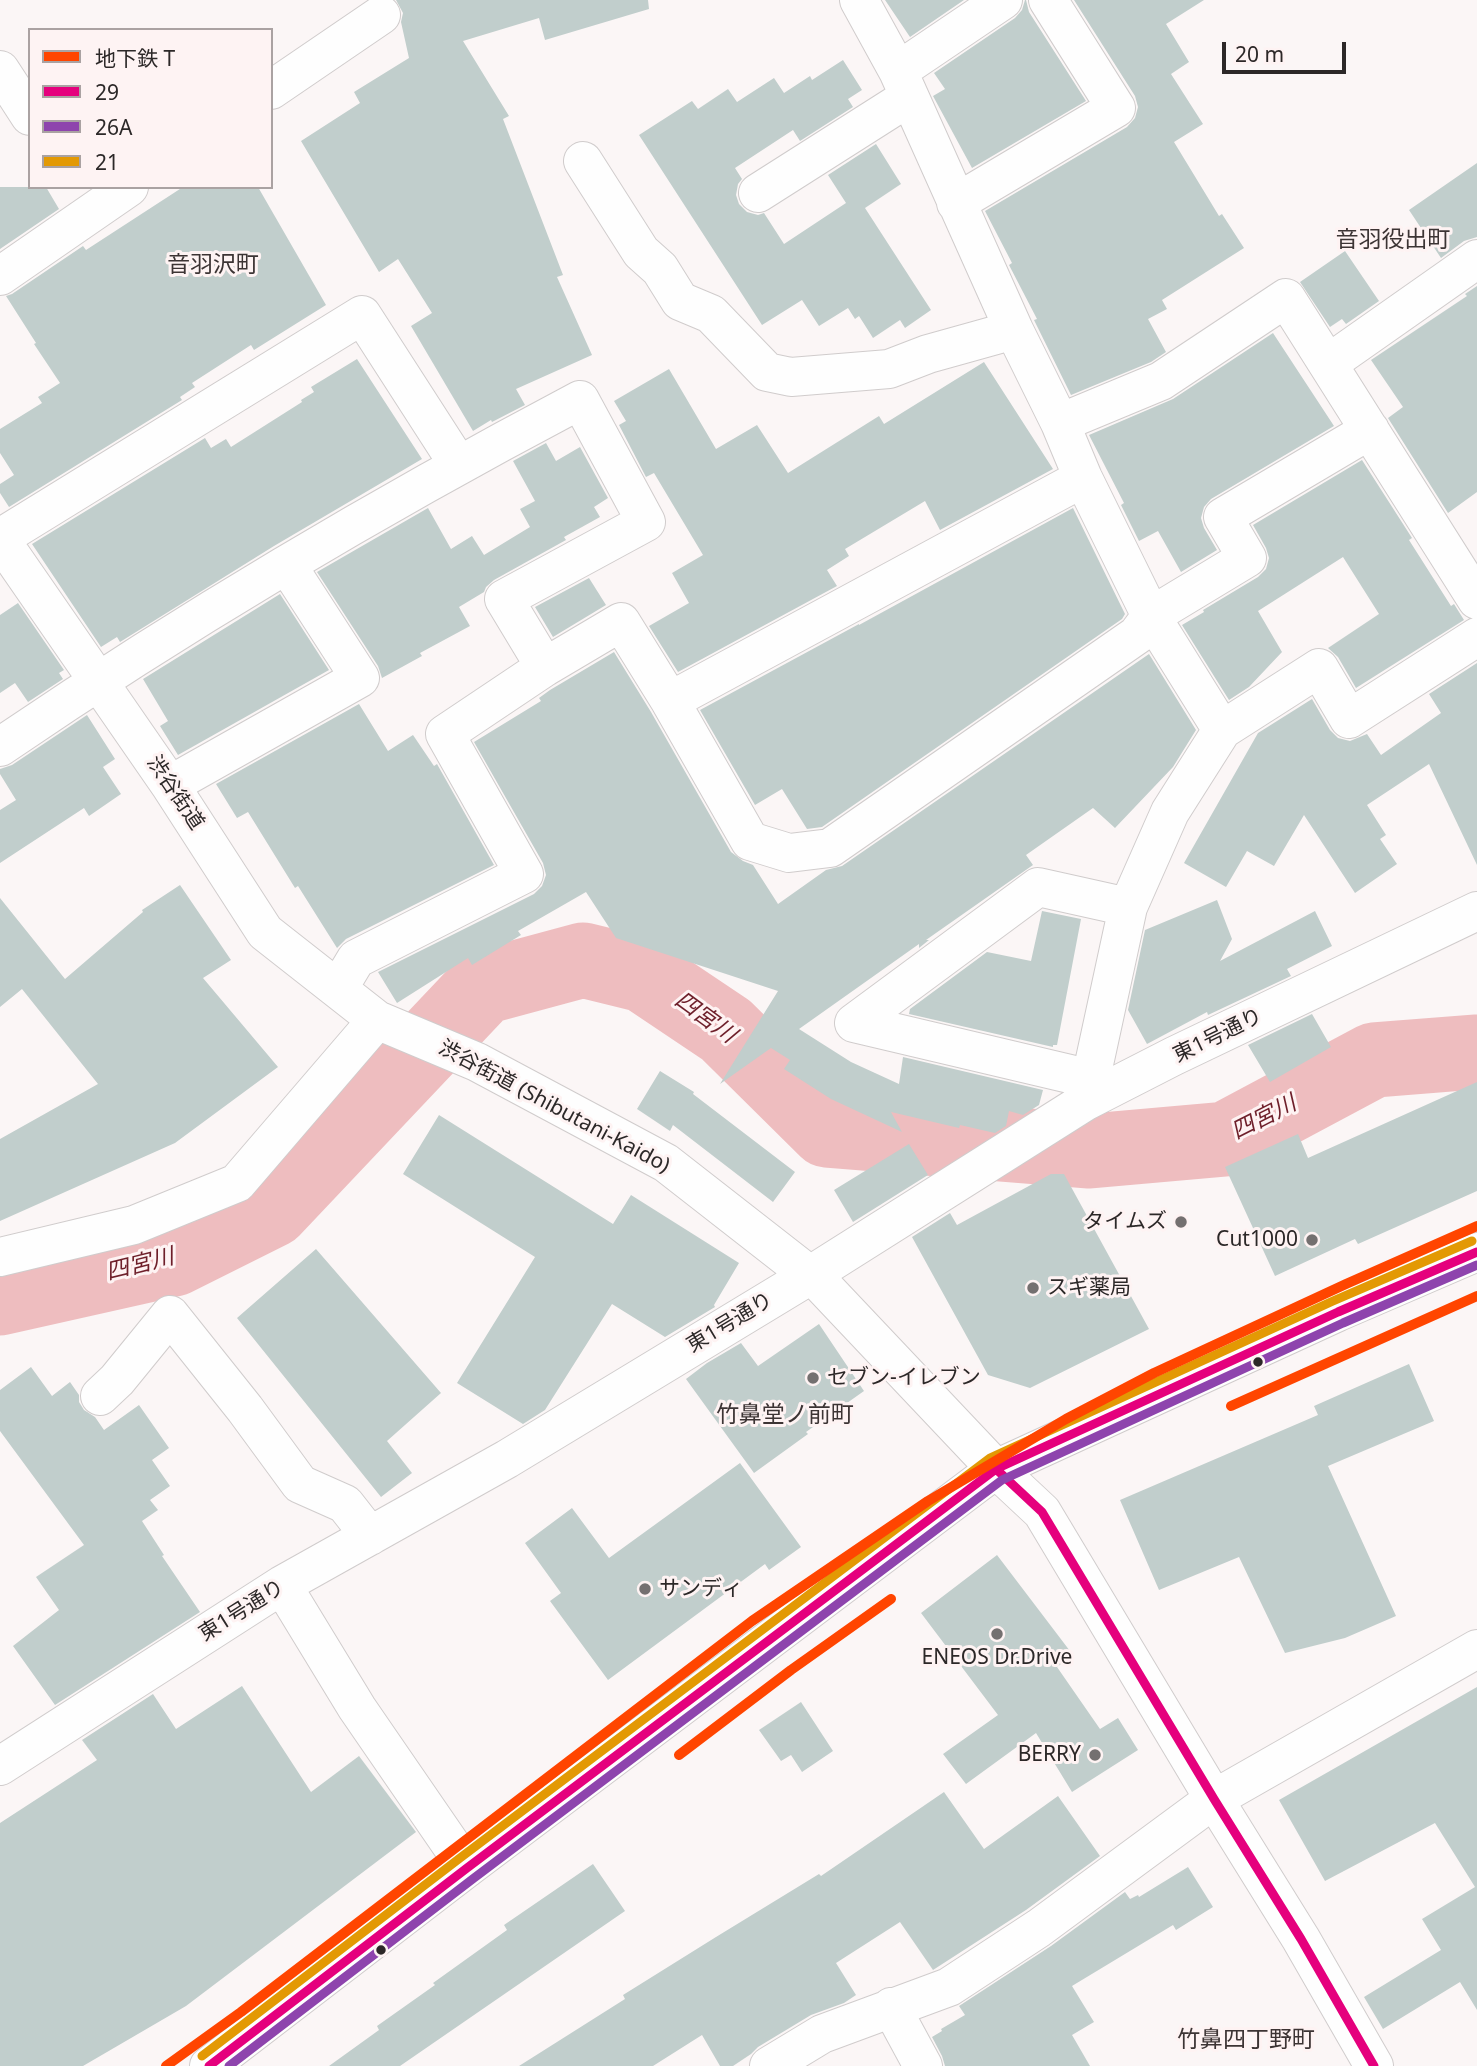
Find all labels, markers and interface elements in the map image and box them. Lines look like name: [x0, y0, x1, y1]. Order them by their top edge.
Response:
legend: [28, 28, 273, 189]
scale bar: [1225, 28, 1349, 72]
text: 20 m: [1235, 40, 1284, 68]
text: 地下鉄 T: [95, 44, 175, 72]
text: 29: [95, 78, 119, 106]
text: 26A: [95, 113, 132, 141]
text: 21: [95, 148, 119, 176]
district label: 音羽役出町: [1336, 226, 1450, 254]
district label: 音羽沢町: [167, 251, 259, 279]
street label: 渋谷街道: [141, 751, 209, 835]
water label: 四宮川: [669, 987, 741, 1049]
street label: 東1号通り: [1169, 1004, 1267, 1068]
street label: 渋谷街道 (Shibutani-Kaido): [434, 1035, 674, 1179]
water label: 四宮川: [1227, 1090, 1301, 1146]
place label: タイムズ: [1083, 1209, 1167, 1235]
marker: タイムズ: [1173, 1214, 1189, 1230]
place label: Cut1000: [1216, 1227, 1298, 1253]
marker: Cut1000: [1304, 1232, 1320, 1248]
water label: 四宮川: [103, 1243, 177, 1287]
place label: スギ薬局: [1047, 1275, 1131, 1301]
marker: スギ薬局: [1025, 1280, 1041, 1296]
street label: 東1号通り: [682, 1287, 778, 1359]
unlabelled marker: [1251, 1355, 1265, 1369]
place label: セブン-イレブン: [827, 1365, 981, 1391]
marker: セブン-イレブン: [805, 1370, 821, 1386]
district label: 竹鼻堂ノ前町: [716, 1401, 854, 1429]
street label: 東1号通り: [195, 1575, 289, 1647]
place label: サンディ: [659, 1576, 743, 1602]
marker: サンディ: [637, 1581, 653, 1597]
marker: ENEOS Dr.Drive: [989, 1626, 1005, 1642]
place label: ENEOS Dr.Drive: [922, 1645, 1072, 1671]
place label: BERRY: [1018, 1742, 1081, 1768]
marker: BERRY: [1087, 1747, 1103, 1763]
unlabelled marker: [374, 1943, 388, 1957]
district label: 竹鼻四丁野町: [1177, 2026, 1315, 2054]

